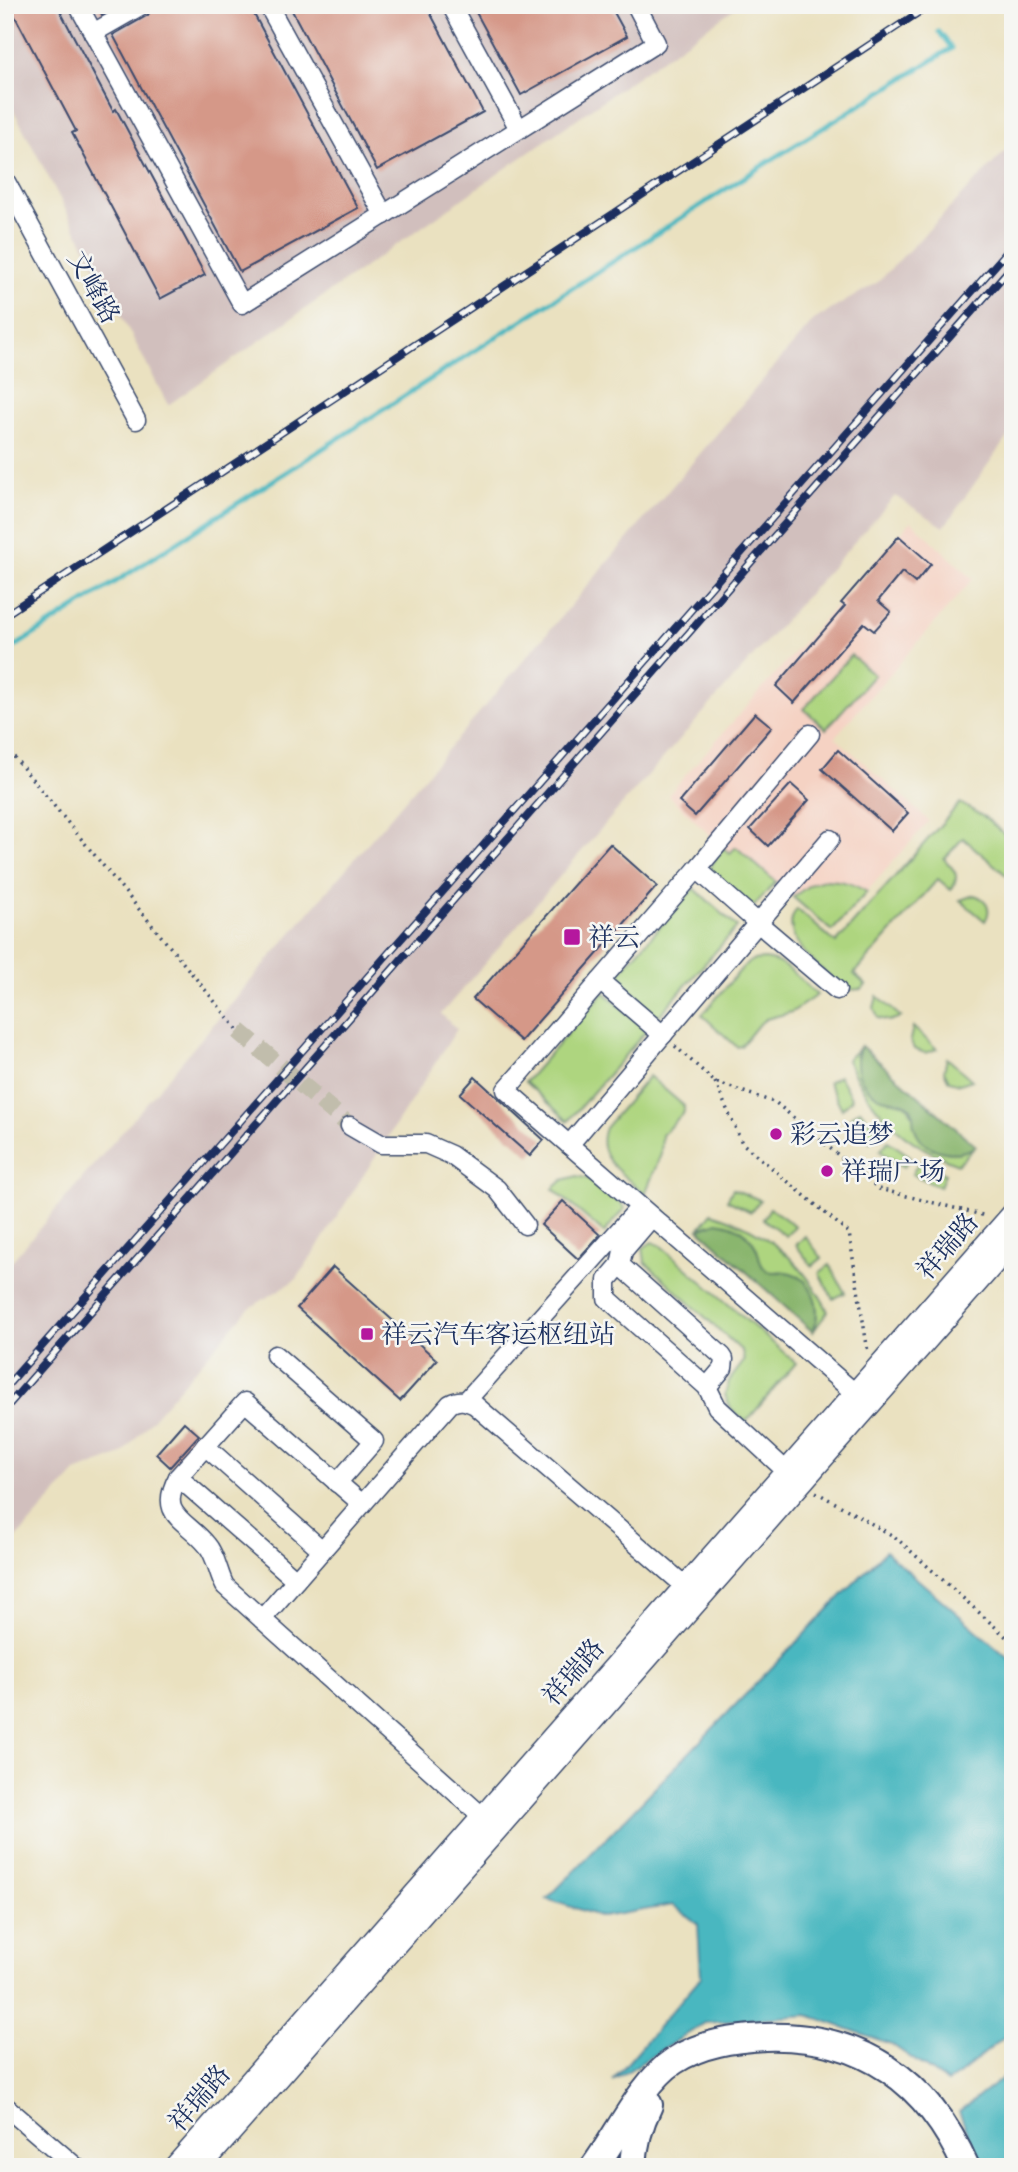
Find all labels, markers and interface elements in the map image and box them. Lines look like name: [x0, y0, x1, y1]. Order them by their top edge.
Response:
street label: 文峰路: [61, 246, 126, 329]
place label: 祥云: [588, 922, 640, 953]
marker: 祥云: [562, 927, 582, 947]
place label: 彩云追梦: [790, 1119, 894, 1150]
marker: 彩云追梦: [768, 1126, 784, 1142]
place label: 祥瑞广场: [841, 1156, 945, 1187]
marker: 祥瑞广场: [819, 1163, 835, 1179]
street label: 祥瑞路: [910, 1207, 985, 1286]
place label: 祥云汽车客运枢纽站: [381, 1319, 615, 1350]
marker: 祥云汽车客运枢纽站: [359, 1326, 375, 1342]
street label: 祥瑞路: [536, 1633, 611, 1712]
street label: 祥瑞路: [162, 2059, 237, 2138]

